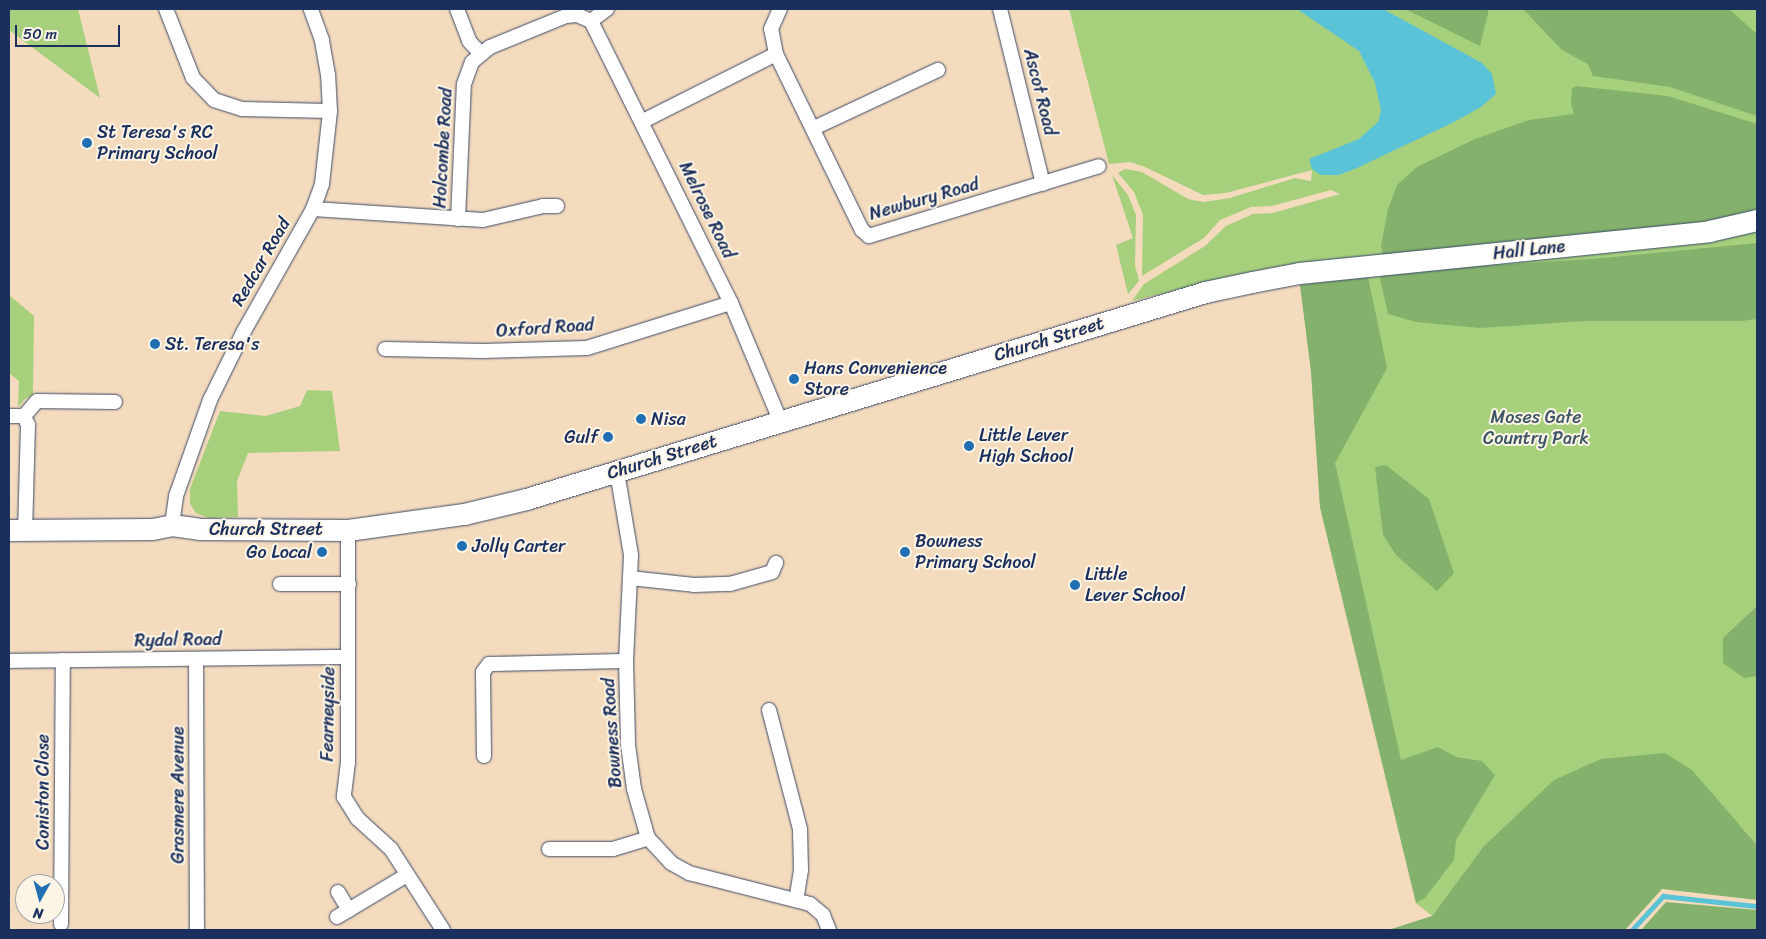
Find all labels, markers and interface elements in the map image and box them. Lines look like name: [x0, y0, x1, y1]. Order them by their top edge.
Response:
scale bar: [18, 15, 122, 47]
text: 50 m: [23, 21, 57, 47]
street label: Ascot Road: [1019, 46, 1061, 138]
street label: Holcombe Road: [429, 87, 457, 209]
place label: St Teresa's RC Primary School: [97, 122, 218, 164]
marker: St Teresa's RC Primary School: [81, 137, 93, 149]
street label: Melrose Road: [674, 158, 740, 262]
street label: Newbury Road: [867, 173, 981, 225]
street label: Redcar Road: [227, 214, 295, 310]
street label: Hall Lane: [1492, 235, 1566, 265]
street label: Church Street: [992, 312, 1106, 366]
street label: Oxford Road: [495, 314, 595, 342]
place label: St. Teresa's: [165, 333, 260, 355]
marker: St. Teresa's: [149, 338, 161, 350]
place label: Hans Convenience Store: [804, 358, 948, 400]
marker: Hans Convenience Store: [788, 373, 800, 385]
park label: Moses Gate Country Park: [1483, 407, 1589, 449]
place label: Nisa: [651, 408, 686, 430]
marker: Nisa: [635, 413, 647, 425]
place label: Little Lever High School: [979, 425, 1073, 468]
place label: Gulf: [564, 426, 598, 448]
street label: Church Street: [605, 430, 719, 484]
marker: Gulf: [602, 431, 614, 443]
marker: Little Lever High School: [963, 440, 975, 452]
street label: Church Street: [209, 518, 323, 540]
place label: Bowness Primary School: [915, 531, 1036, 574]
place label: Jolly Carter: [472, 535, 566, 557]
marker: Jolly Carter: [456, 540, 468, 552]
place label: Go Local: [246, 541, 312, 563]
marker: Go Local: [316, 546, 328, 558]
marker: Bowness Primary School: [899, 546, 911, 558]
place label: Little Lever School: [1085, 564, 1185, 606]
marker: Little Lever School: [1069, 579, 1081, 591]
street label: Rydal Road: [134, 628, 222, 652]
street label: Fearneyside: [316, 666, 340, 762]
street label: Bowness Road: [597, 677, 627, 789]
street label: Grasmere Avenue: [167, 726, 189, 864]
street label: Coniston Close: [32, 734, 54, 850]
north arrow: [15, 874, 65, 924]
text: N: [32, 900, 45, 926]

